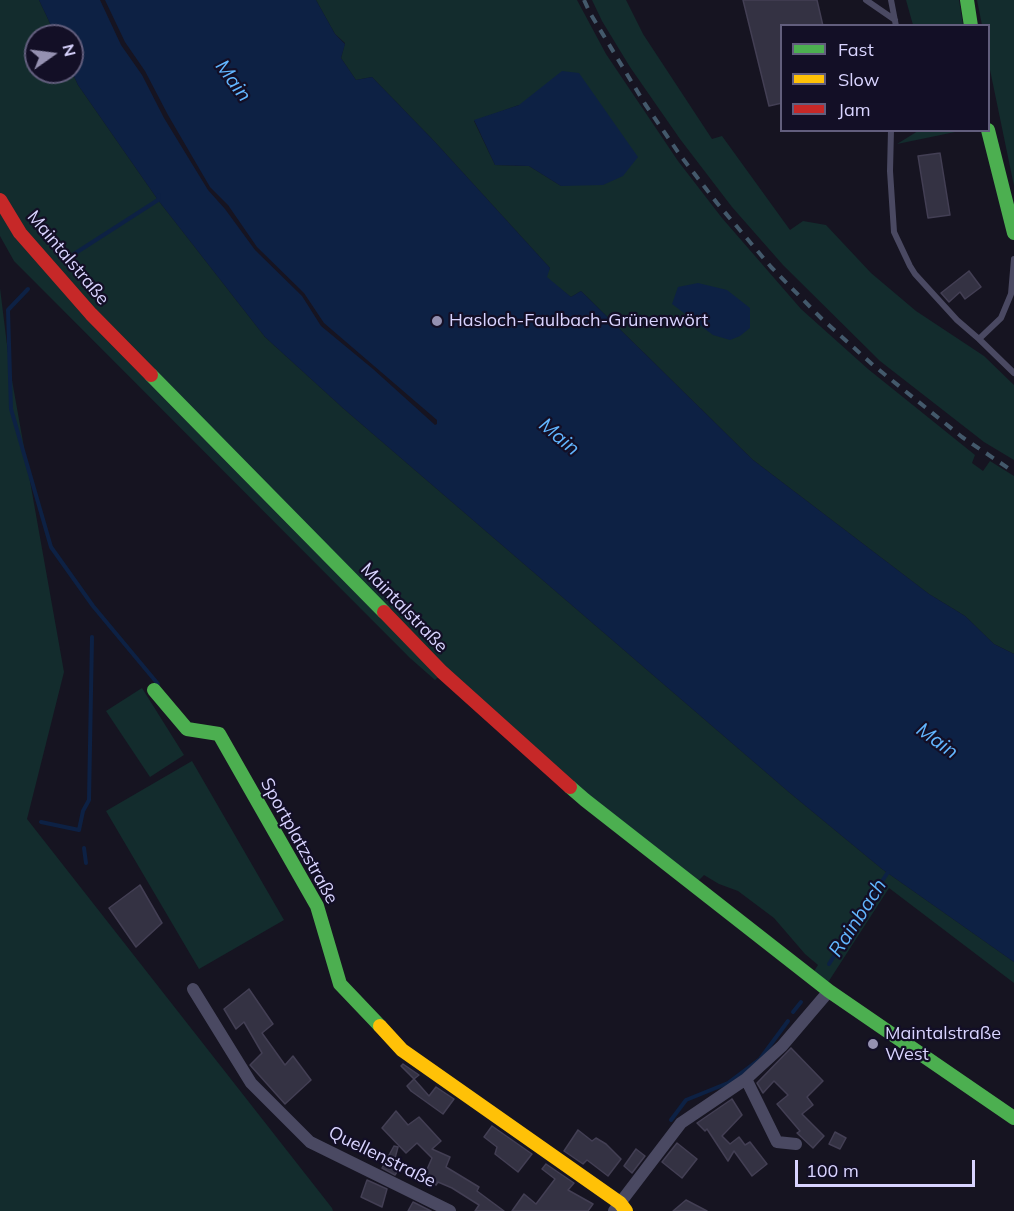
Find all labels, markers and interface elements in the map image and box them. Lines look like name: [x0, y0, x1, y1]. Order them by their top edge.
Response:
north arrow: [24, 24, 84, 84]
legend: [780, 24, 990, 132]
text: Fast: [838, 38, 874, 61]
text: N: [58, 42, 81, 58]
water label: Main: [210, 55, 256, 107]
text: Slow: [838, 68, 879, 91]
text: Jam: [838, 98, 871, 121]
street label: Maintalstraße: [22, 207, 114, 309]
place label: Hasloch-Faulbach-Grünenwört: [449, 310, 708, 332]
marker: Hasloch-Faulbach-Grünenwört: [430, 314, 444, 328]
water label: Main: [534, 413, 584, 461]
street label: Maintalstraße: [356, 559, 452, 657]
water label: Main: [911, 718, 963, 764]
street label: Sportplatzstraße: [255, 774, 343, 908]
water label: Rainbach: [824, 875, 892, 961]
place label: Maintalstraße West: [885, 1023, 1001, 1066]
marker: Maintalstraße West: [866, 1037, 880, 1051]
street label: Quellenstraße: [325, 1122, 439, 1192]
scale bar: [798, 1148, 978, 1186]
text: 100 m: [806, 1159, 859, 1182]

